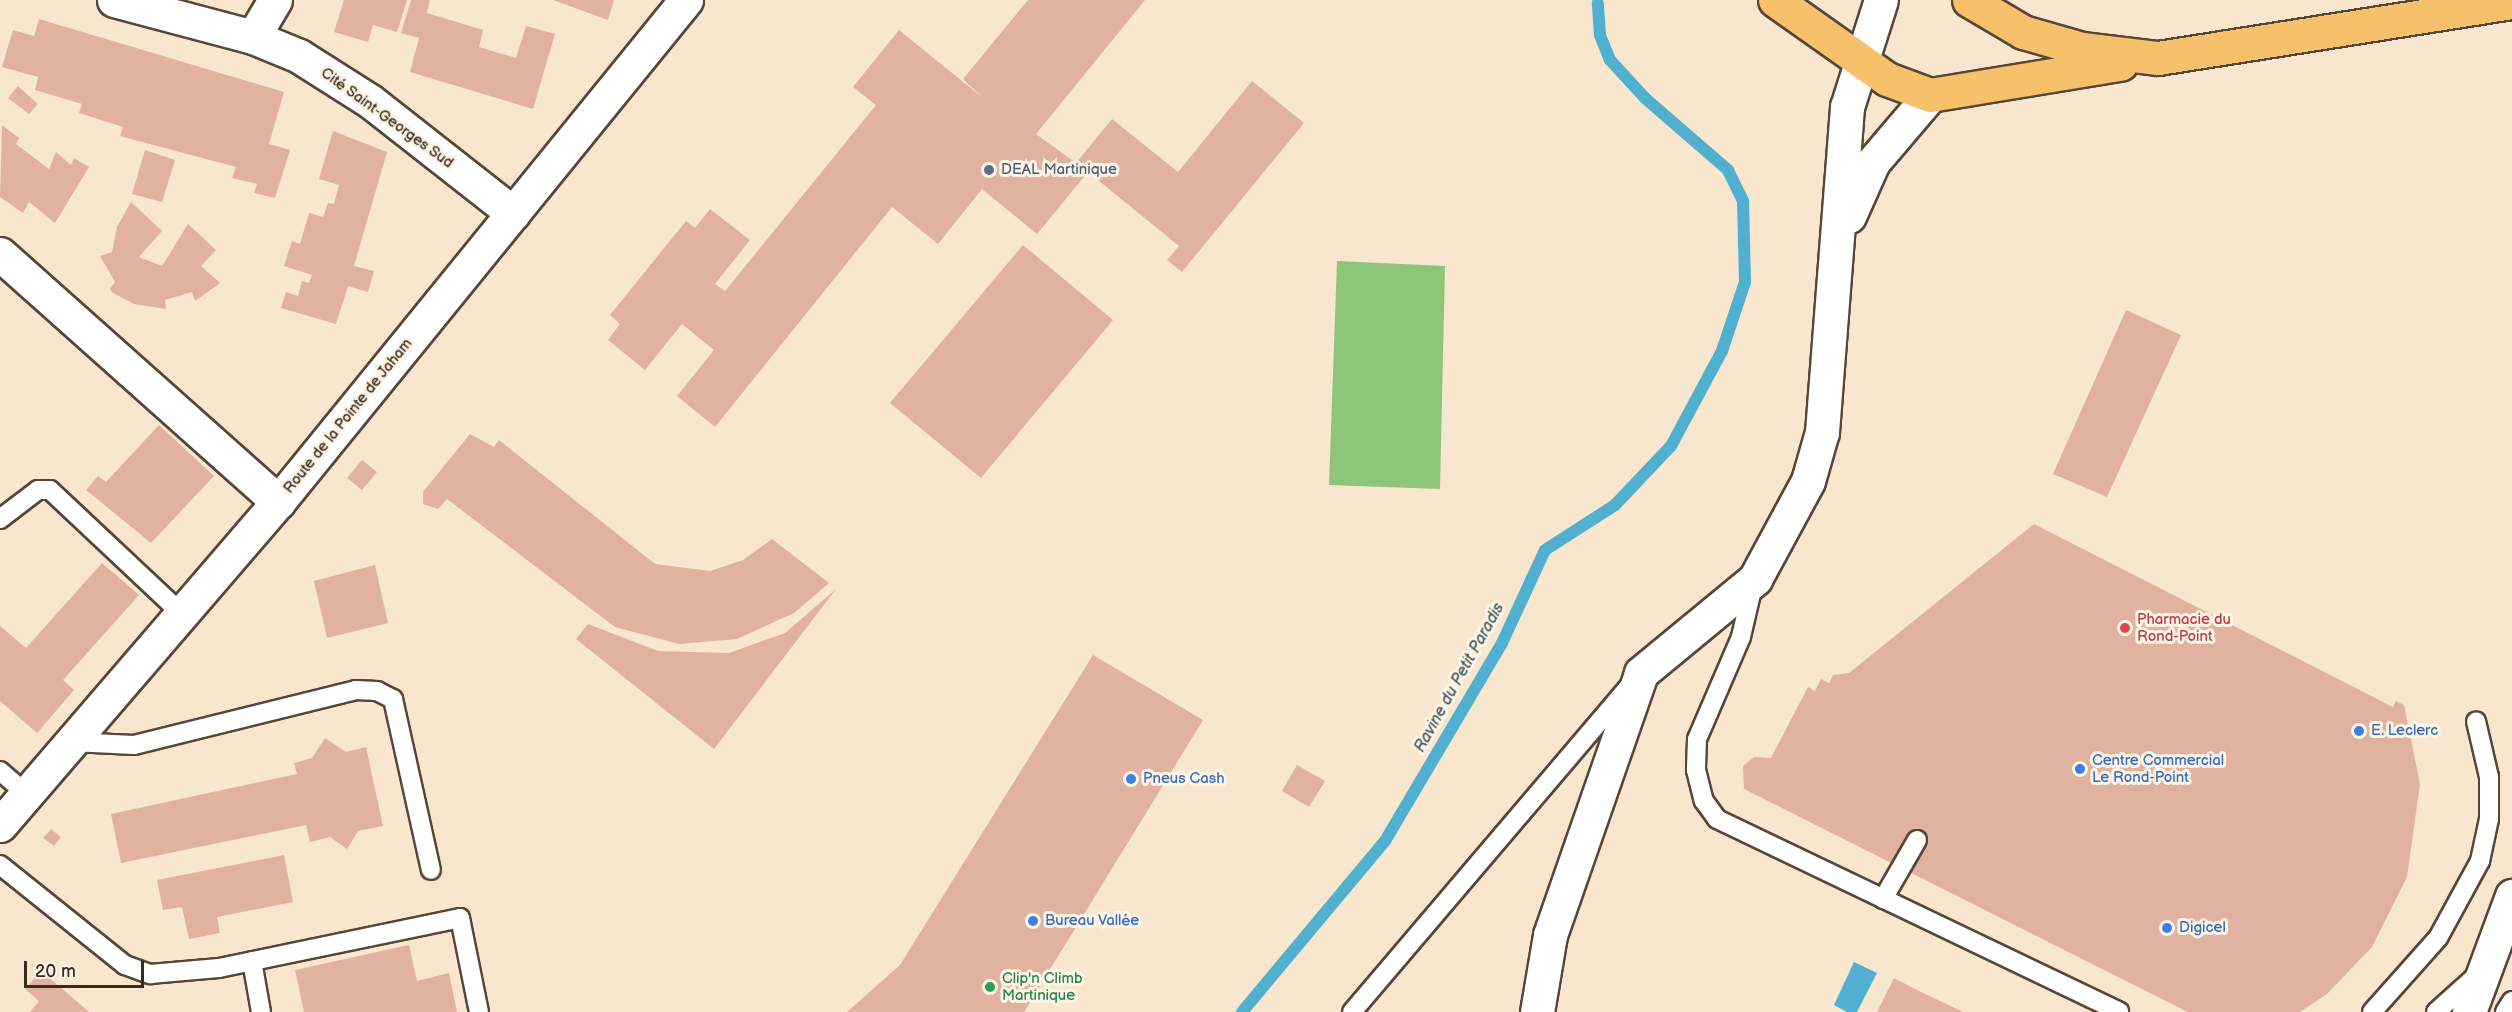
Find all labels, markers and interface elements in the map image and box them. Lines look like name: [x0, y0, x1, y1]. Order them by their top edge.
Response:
street label: Cité Saint-Georges Sud: [317, 64, 457, 172]
place label: DEAL Martinique: [1001, 161, 1117, 179]
marker: DEAL Martinique: [982, 163, 996, 177]
street label: Route de la Pointe de Jaham: [280, 335, 416, 497]
water label: Ravine du Petit Paradis: [1411, 600, 1509, 756]
place label: Pharmacie du Rond-Point: [2137, 610, 2231, 645]
marker: Pharmacie du Rond-Point: [2118, 621, 2132, 635]
place label: E. Leclerc: [2371, 722, 2438, 740]
marker: E. Leclerc: [2352, 724, 2366, 738]
place label: Centre Commercial Le Rond-Point: [2092, 751, 2224, 786]
marker: Centre Commercial Le Rond-Point: [2073, 762, 2087, 776]
place label: Pneus Cash: [1143, 770, 1224, 788]
marker: Pneus Cash: [1124, 772, 1138, 786]
place label: Bureau Vallée: [1045, 912, 1140, 930]
marker: Bureau Vallée: [1026, 914, 1040, 928]
place label: Digicel: [2179, 919, 2226, 937]
marker: Digicel: [2160, 921, 2174, 935]
scale bar: [27, 949, 147, 987]
text: 20 m: [35, 961, 76, 982]
place label: Clip'n Climb Martinique: [1002, 969, 1082, 1004]
marker: Clip'n Climb Martinique: [983, 980, 997, 994]

